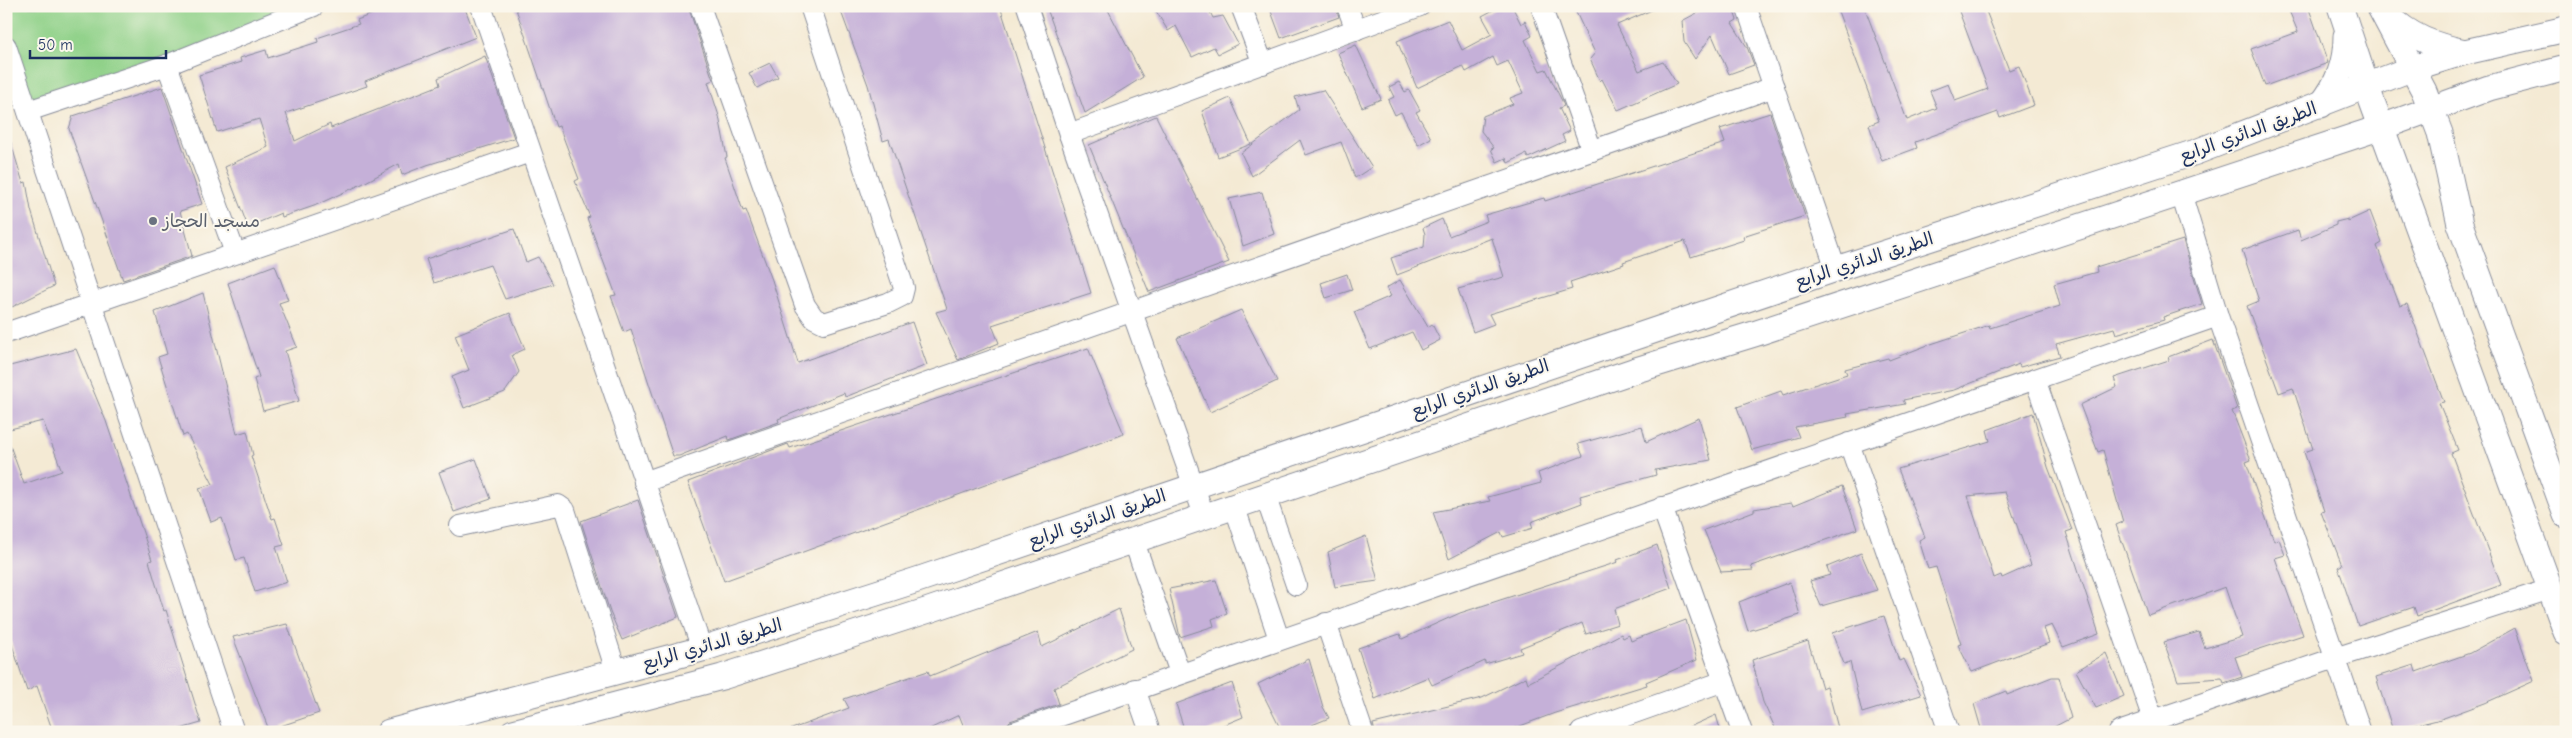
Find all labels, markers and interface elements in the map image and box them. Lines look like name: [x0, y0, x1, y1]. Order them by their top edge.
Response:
scale bar: [30, 28, 166, 60]
text: 50 m: [38, 36, 73, 54]
street label: الطريق الدائري الرابع: [2177, 98, 2320, 169]
place label: مسجد الحجاز: [161, 211, 260, 232]
marker: مسجد الحجاز: [147, 215, 159, 227]
street label: الطريق الدائري الرابع: [1792, 228, 1937, 295]
street label: الطريق الدائري الرابع: [1409, 355, 1552, 424]
street label: الطريق الدائري الرابع: [1026, 485, 1169, 554]
street label: الطريق الدائري الرابع: [640, 615, 785, 676]

